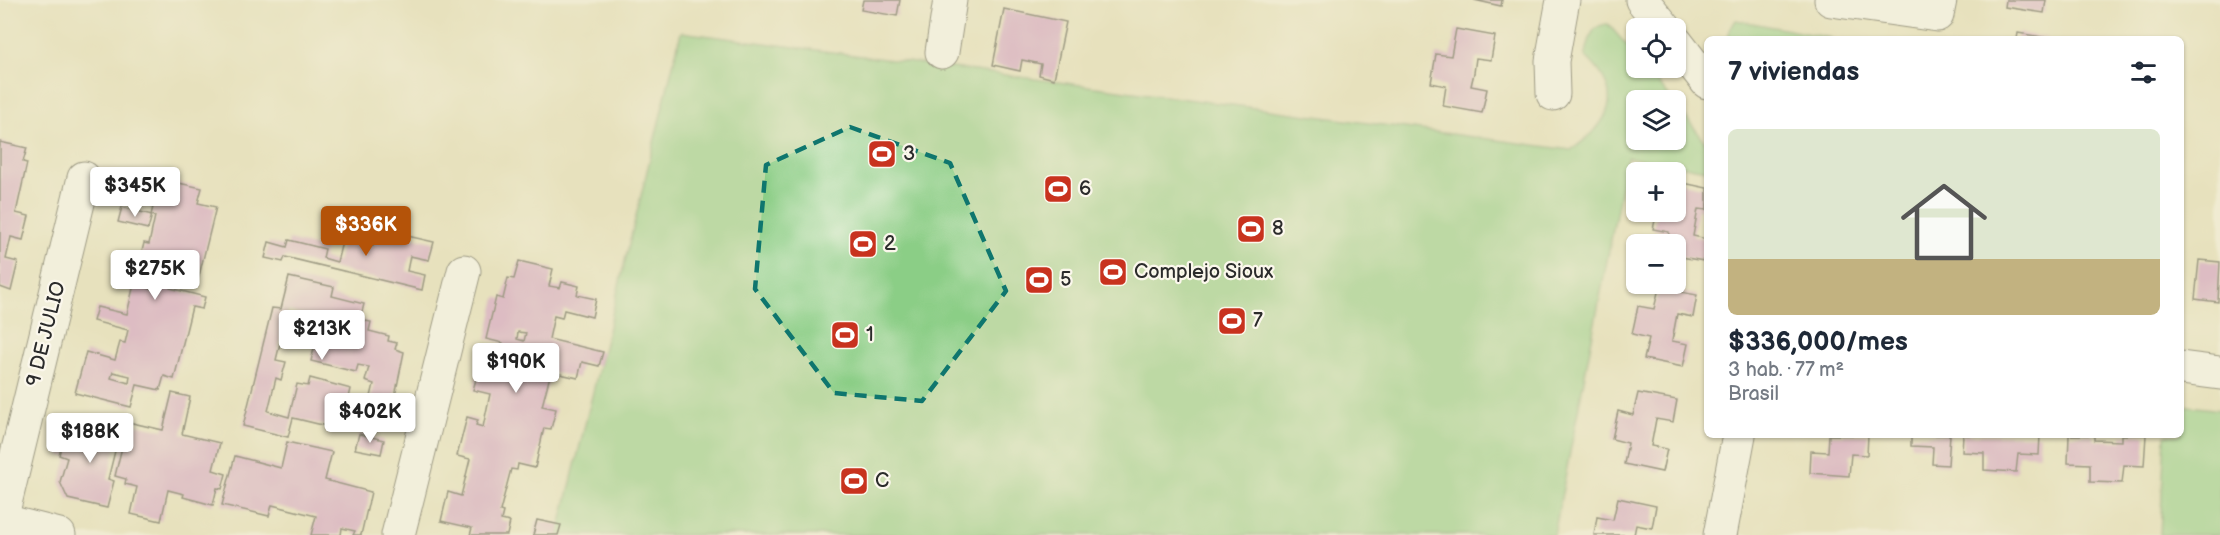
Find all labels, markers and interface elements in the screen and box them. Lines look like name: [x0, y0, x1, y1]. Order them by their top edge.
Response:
map controls: [1626, 18, 1686, 294]
button: locate: [1626, 18, 1686, 78]
icon: filters: [2127, 56, 2160, 89]
text: 7 viviendas: [1728, 57, 1859, 88]
button: layers: [1626, 90, 1686, 150]
sports icon: 3: [866, 138, 898, 170]
place label: 3: [903, 142, 915, 166]
button: +: [1626, 162, 1686, 222]
pin: $345K: [93, 167, 177, 218]
icon: home: [1890, 168, 1998, 276]
sports icon: 6: [1042, 173, 1074, 205]
text: $345K: [104, 174, 166, 198]
place label: 6: [1079, 177, 1091, 201]
pin: $336K: [324, 206, 408, 257]
text: $336K: [335, 213, 397, 237]
sports icon: 8: [1235, 213, 1267, 245]
place label: 8: [1272, 217, 1284, 241]
sports icon: 2: [847, 228, 879, 260]
place label: 2: [884, 232, 896, 256]
button: −: [1626, 234, 1686, 294]
pin: $275K: [113, 250, 197, 301]
sports icon: Complejo Sioux: [1097, 256, 1129, 288]
text: $275K: [125, 257, 185, 281]
place label: Complejo Sioux: [1134, 260, 1274, 284]
sports icon: 5: [1023, 264, 1055, 296]
place label: 5: [1060, 268, 1071, 292]
street label: 9 DE JULIO: [21, 279, 71, 389]
sports icon: 7: [1216, 305, 1248, 337]
place label: 7: [1253, 309, 1263, 333]
pin: $213K: [280, 310, 364, 361]
text: $213K: [293, 317, 351, 341]
sports icon: 1: [829, 319, 861, 351]
place label: 1: [866, 323, 874, 347]
text: $336,000/mes: [1728, 327, 1908, 358]
pin: $190K: [474, 343, 558, 394]
text: $190K: [486, 350, 546, 374]
text: 3 hab. · 77 m²: [1728, 358, 1844, 382]
text: Brasil: [1728, 382, 1779, 406]
pin: $402K: [328, 393, 412, 444]
text: $402K: [339, 400, 402, 424]
pin: $188K: [48, 413, 132, 464]
text: $188K: [60, 420, 120, 444]
sports icon: C: [838, 465, 870, 497]
place label: C: [875, 469, 889, 493]

